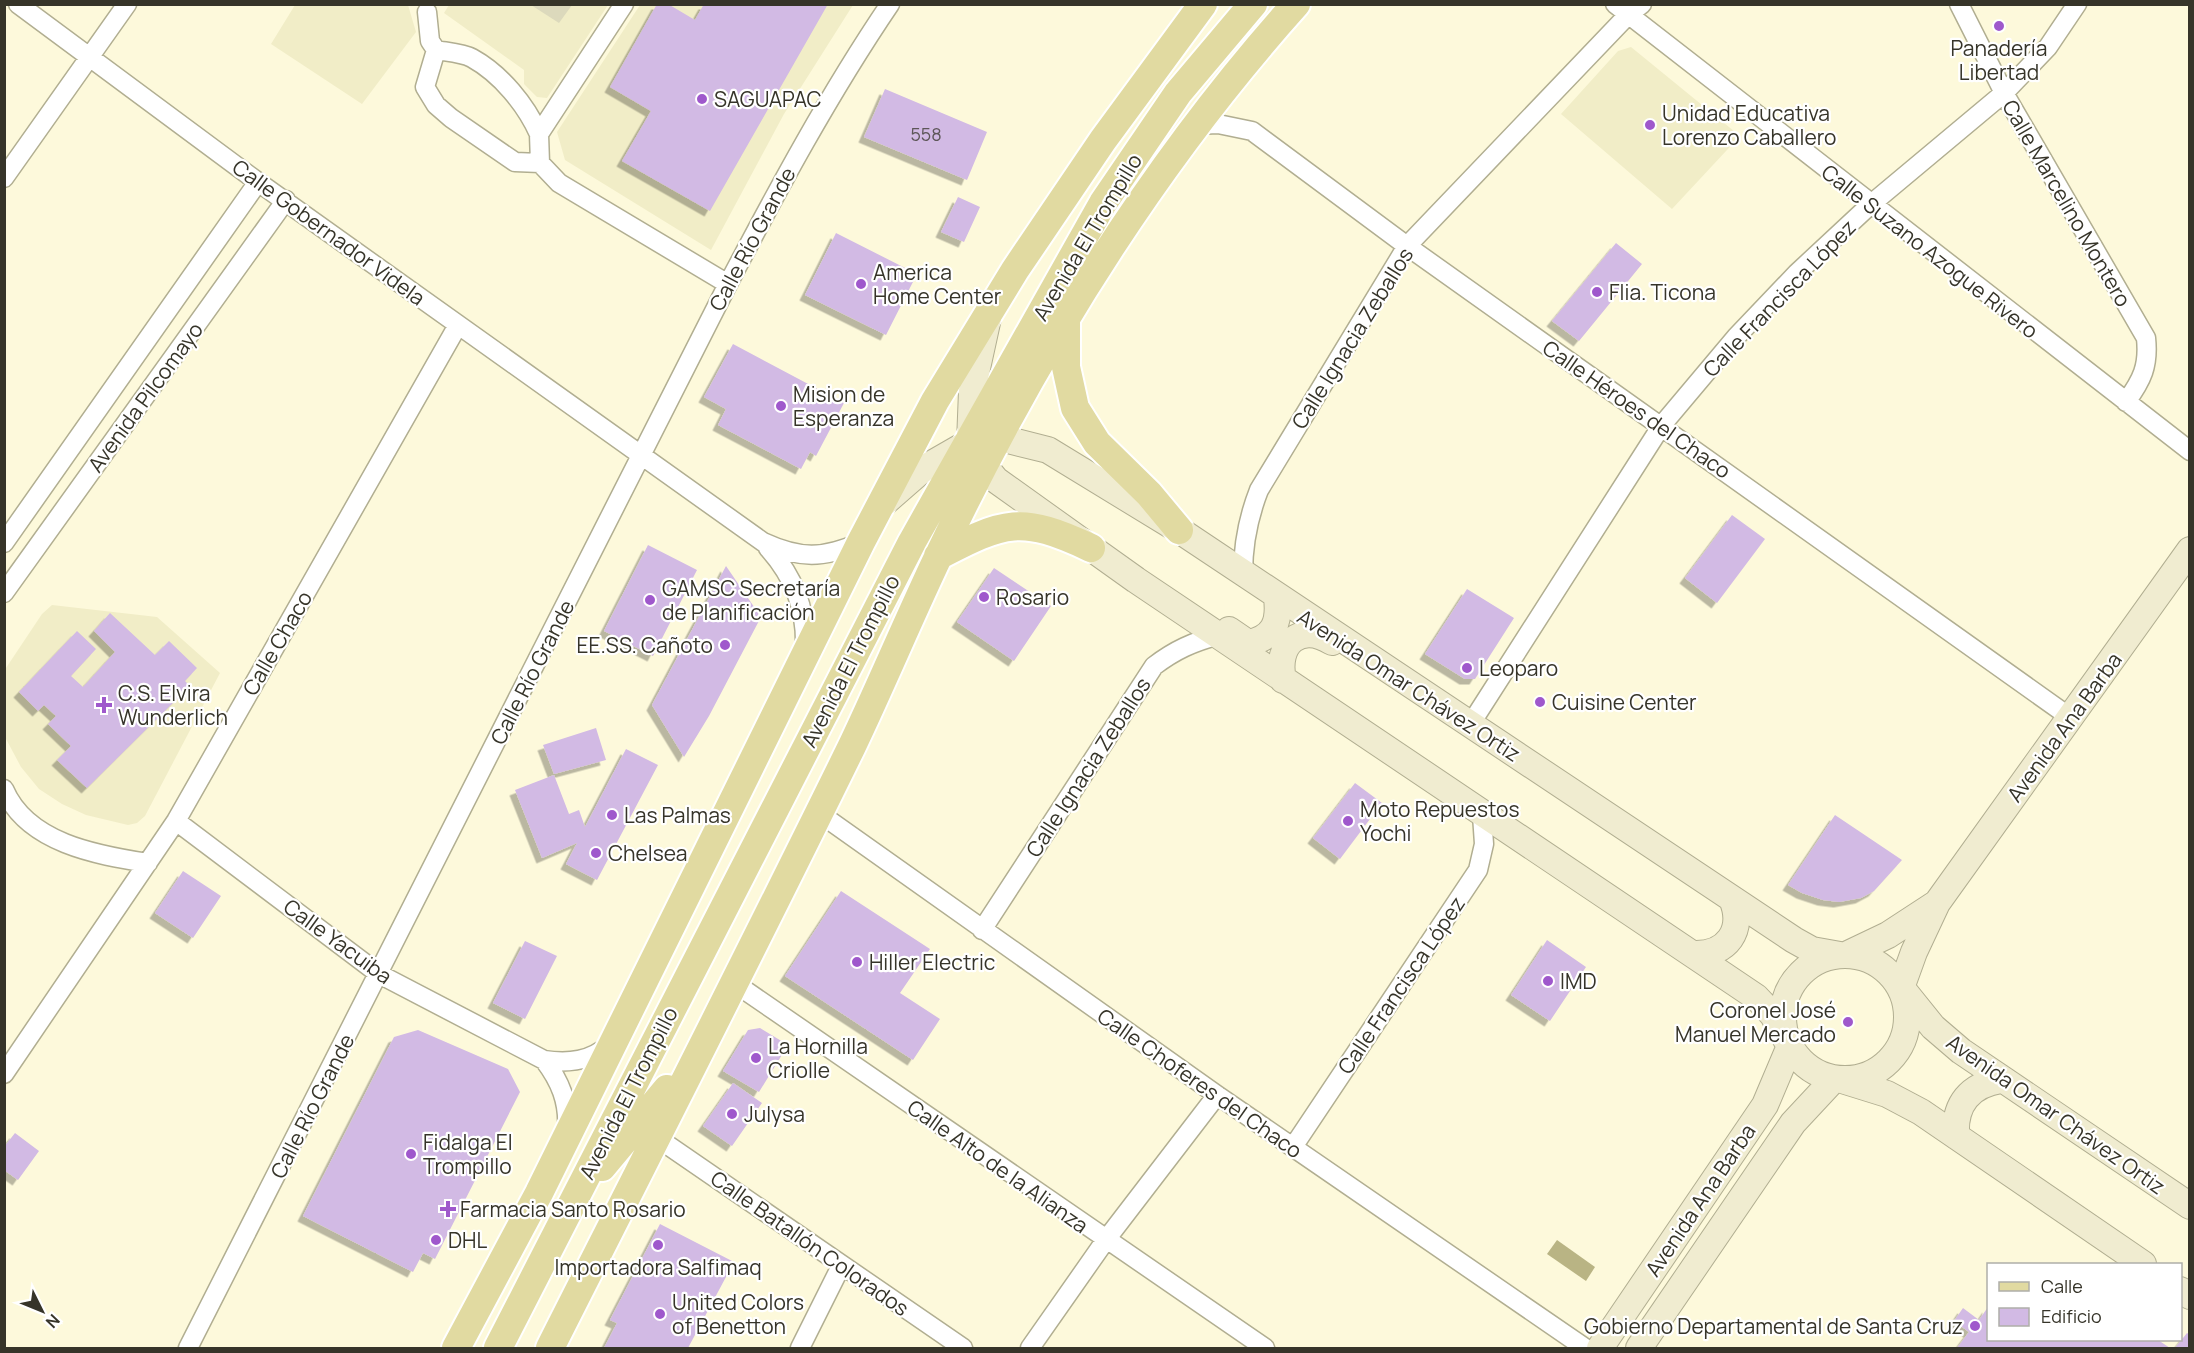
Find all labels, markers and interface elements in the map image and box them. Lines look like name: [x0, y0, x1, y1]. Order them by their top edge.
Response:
marker: Panadería Libertad: [1992, 19, 2006, 33]
place label: Panadería Libertad: [1951, 34, 2047, 86]
place label: SAGUAPAC: [714, 85, 822, 113]
marker: SAGUAPAC: [695, 92, 709, 106]
street label: Calle Marcelino Montero: [1996, 94, 2138, 312]
place label: Unidad Educativa Lorenzo Caballero: [1662, 99, 1837, 151]
marker: Unidad Educativa Lorenzo Caballero: [1643, 118, 1657, 132]
house number: 558: [910, 122, 942, 146]
street label: Avenida El Trompillo: [1026, 148, 1148, 326]
street label: Calle Gobernador Videla: [227, 153, 431, 311]
street label: Calle Suzano Azogue Rivero: [1816, 158, 2044, 344]
street label: Calle Río Grande: [702, 162, 802, 316]
street label: Calle Francisca López: [1697, 213, 1861, 383]
street label: Calle Ignacia Zeballos: [1285, 242, 1419, 434]
place label: America Home Center: [873, 258, 1002, 310]
marker: America Home Center: [854, 277, 868, 291]
place label: Flia. Ticona: [1609, 278, 1716, 306]
marker: Flia. Ticona: [1590, 285, 1604, 299]
street label: Avenida Pilcomayo: [81, 317, 209, 477]
street label: Calle Héroes del Chaco: [1537, 333, 1737, 485]
place label: Mision de Esperanza: [793, 380, 894, 432]
marker: Mision de Esperanza: [774, 399, 788, 413]
street label: Avenida El Trompillo: [794, 570, 906, 752]
place label: GAMSC Secretaría de Planificación: [662, 574, 840, 626]
place label: Rosario: [996, 583, 1069, 611]
street label: Calle Chaco: [236, 586, 318, 700]
marker: Rosario: [977, 590, 991, 604]
marker: GAMSC Secretaría de Planificación: [643, 593, 657, 607]
street label: Calle Río Grande: [484, 595, 580, 749]
street label: Avenida Omar Chávez Ortiz: [1292, 602, 1526, 768]
place label: EE.SS. Cañoto: [577, 631, 713, 659]
marker: EE.SS. Cañoto: [718, 638, 732, 652]
street label: Avenida Ana Barba: [2000, 647, 2128, 807]
place label: Leoparo: [1479, 654, 1558, 682]
marker: Leoparo: [1460, 661, 1474, 675]
street label: Calle Ignacia Zeballos: [1019, 672, 1157, 862]
place label: C.S. Elvira Wunderlich: [118, 679, 228, 731]
place label: Cuisine Center: [1552, 688, 1697, 716]
marker: Cuisine Center: [1533, 695, 1547, 709]
marker: C.S. Elvira Wunderlich: [95, 696, 113, 714]
place label: Moto Repuestos Yochi: [1360, 795, 1519, 847]
place label: Las Palmas: [624, 801, 731, 829]
marker: Las Palmas: [605, 808, 619, 822]
marker: Moto Repuestos Yochi: [1341, 814, 1355, 828]
place label: Chelsea: [608, 839, 687, 867]
marker: Chelsea: [589, 846, 603, 860]
street label: Calle Francisca López: [1331, 891, 1471, 1079]
street label: Calle Yacuiba: [278, 892, 398, 990]
place label: Hiller Electric: [869, 948, 995, 976]
marker: Hiller Electric: [850, 955, 864, 969]
place label: IMD: [1560, 967, 1597, 995]
marker: IMD: [1541, 974, 1555, 988]
place label: Coronel José Manuel Mercado: [1675, 996, 1836, 1048]
street label: Avenida El Trompillo: [572, 1002, 684, 1184]
street label: Calle Choferes del Chaco: [1092, 1002, 1308, 1164]
marker: Coronel José Manuel Mercado: [1841, 1015, 1855, 1029]
street label: Avenida Omar Chávez Ortiz: [1941, 1028, 2171, 1200]
street label: Calle Río Grande: [264, 1029, 360, 1183]
place label: La Hornilla Criolle: [768, 1032, 868, 1084]
marker: La Hornilla Criolle: [749, 1051, 763, 1065]
street label: Calle Alto de la Alianza: [902, 1093, 1094, 1239]
place label: Julysa: [744, 1100, 805, 1128]
marker: Julysa: [725, 1107, 739, 1121]
street label: Avenida Ana Barba: [1639, 1118, 1761, 1282]
place label: Fidalga El Trompillo: [423, 1128, 513, 1180]
marker: Fidalga El Trompillo: [404, 1147, 418, 1161]
street label: Calle Batallón Colorados: [705, 1164, 915, 1322]
place label: Farmacia Santo Rosario: [460, 1195, 686, 1223]
marker: Farmacia Santo Rosario: [441, 1202, 455, 1216]
place label: DHL: [448, 1226, 487, 1254]
marker: DHL: [429, 1233, 443, 1247]
marker: Importadora Salfimaq: [651, 1238, 665, 1252]
place label: Importadora Salfimaq: [554, 1253, 762, 1281]
legend: [1987, 1263, 2182, 1341]
text: Calle: [2041, 1274, 2083, 1298]
north arrow: [12, 1281, 72, 1341]
place label: United Colors of Benetton: [672, 1288, 804, 1340]
text: Edificio: [2041, 1304, 2102, 1328]
marker: United Colors of Benetton: [653, 1307, 667, 1321]
text: N: [41, 1310, 65, 1333]
place label: Gobierno Departamental de Santa Cruz: [1584, 1312, 1963, 1340]
marker: Gobierno Departamental de Santa Cruz: [1968, 1319, 1982, 1333]

